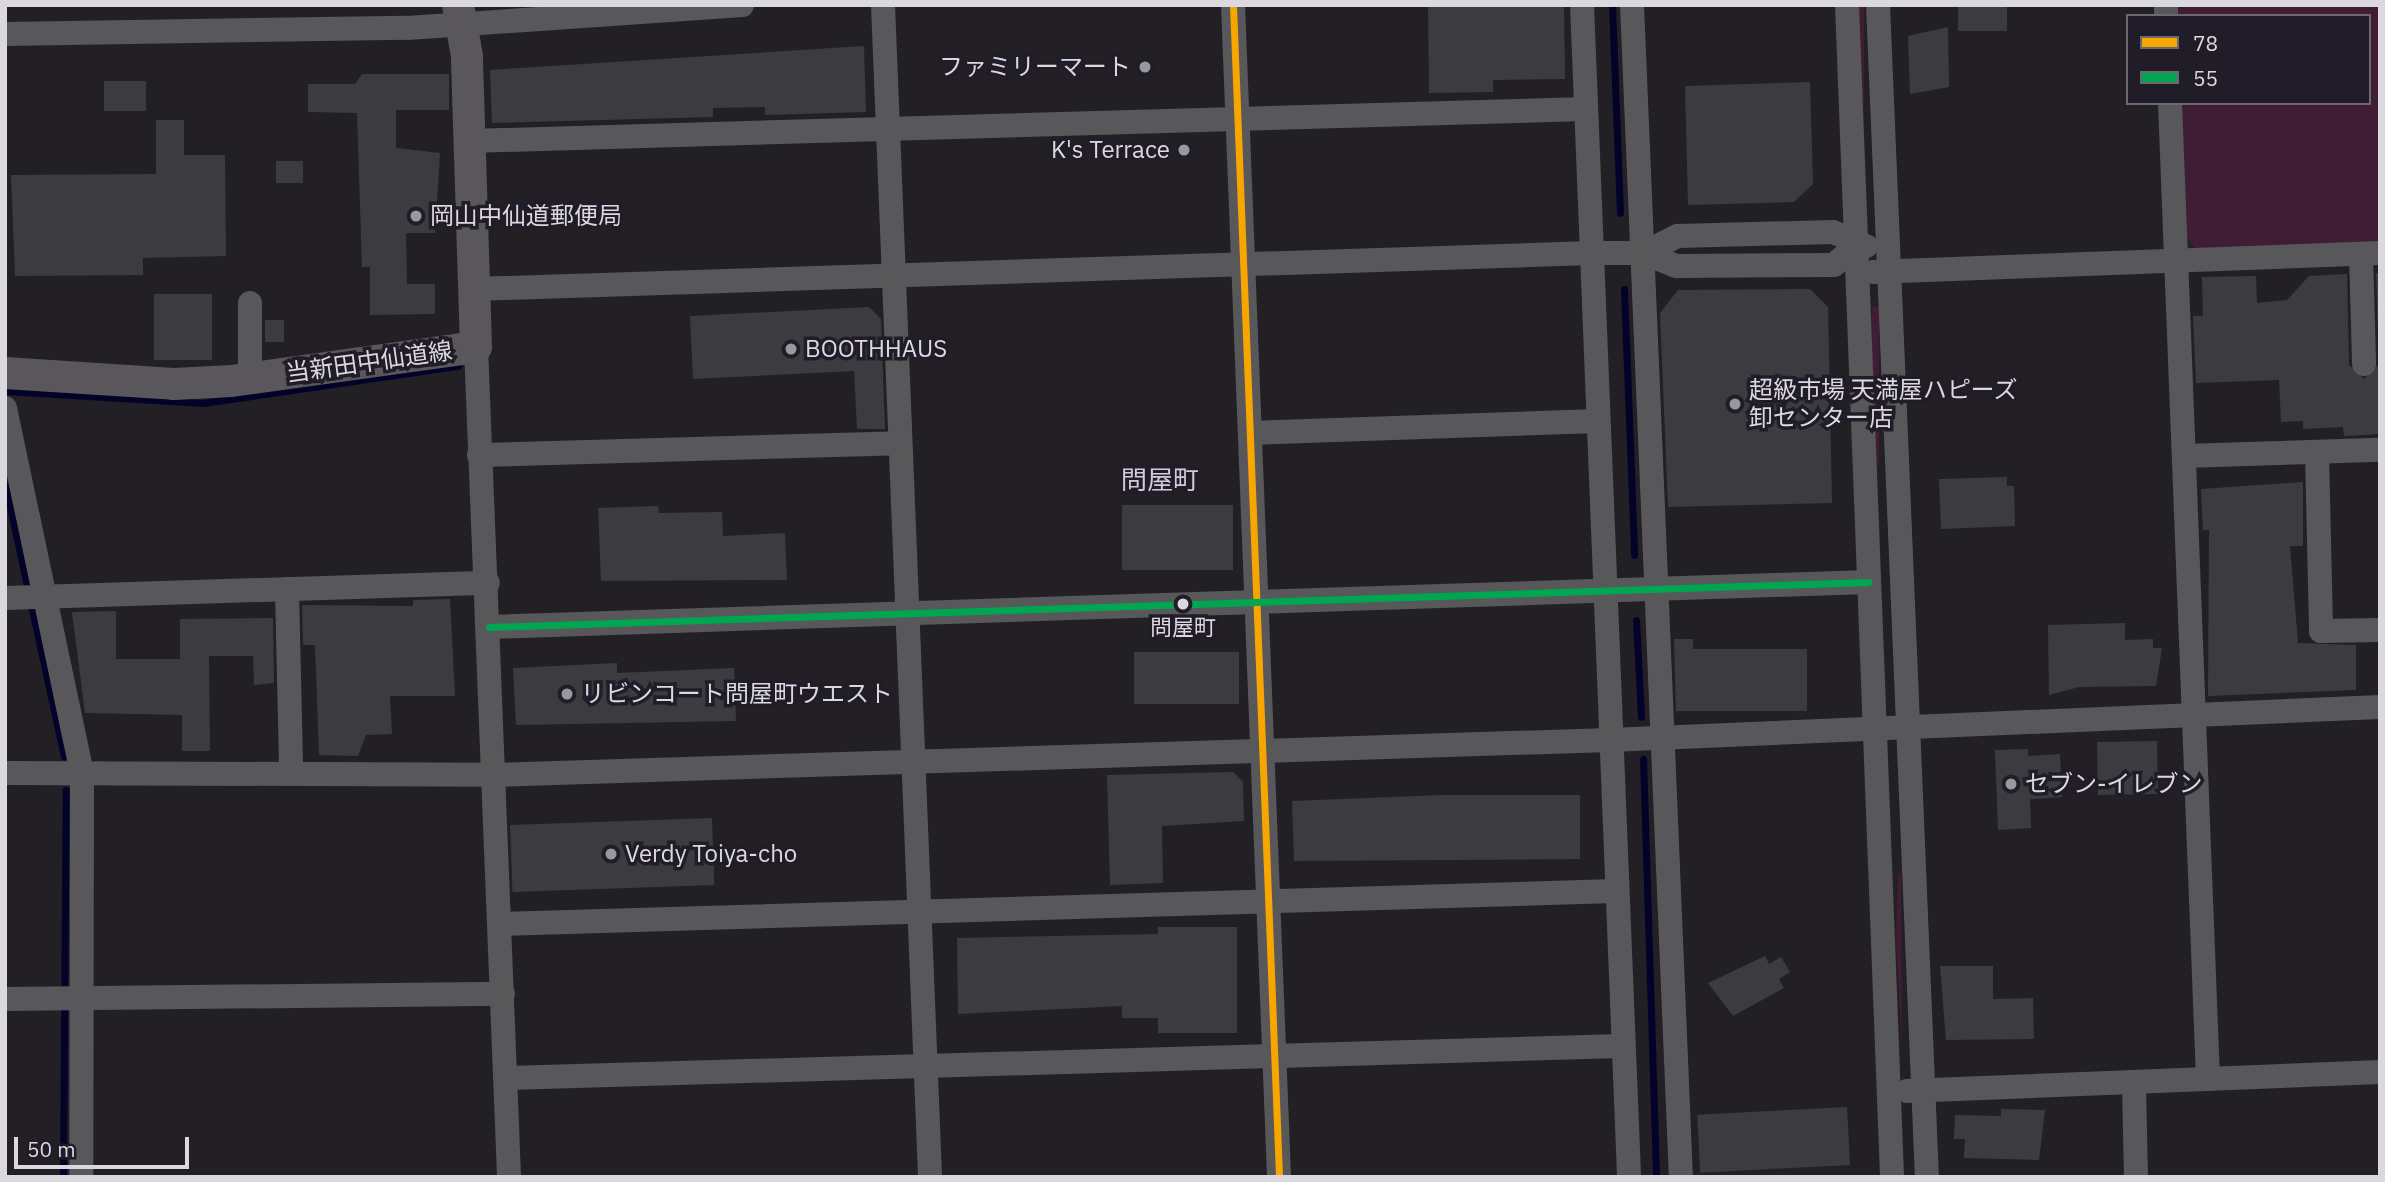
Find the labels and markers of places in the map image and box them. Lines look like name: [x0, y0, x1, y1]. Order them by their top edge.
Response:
place label: ファミリーマート: [939, 53, 1131, 81]
marker: ファミリーマート: [1137, 59, 1153, 75]
place label: K's Terrace: [1051, 136, 1170, 164]
marker: K's Terrace: [1176, 142, 1192, 158]
place label: 岡山中仙道郵便局: [430, 202, 622, 230]
marker: 岡山中仙道郵便局: [408, 208, 424, 224]
place label: BOOTHHAUS: [805, 335, 947, 363]
marker: BOOTHHAUS: [783, 341, 799, 357]
place label: 超級市場 天満屋ハピーズ 卸センター店: [1749, 376, 2019, 432]
marker: 超級市場 天満屋ハピーズ 卸センター店: [1727, 396, 1743, 412]
marker: 問屋町: [1176, 597, 1190, 611]
place label: 問屋町: [1150, 614, 1216, 640]
place label: リビンコート問屋町ウエスト: [581, 680, 893, 708]
marker: リビンコート問屋町ウエスト: [559, 686, 575, 702]
place label: セブン-イレブン: [2025, 770, 2203, 798]
marker: セブン-イレブン: [2003, 776, 2019, 792]
place label: Verdy Toiya-cho: [625, 840, 797, 868]
marker: Verdy Toiya-cho: [603, 846, 619, 862]

